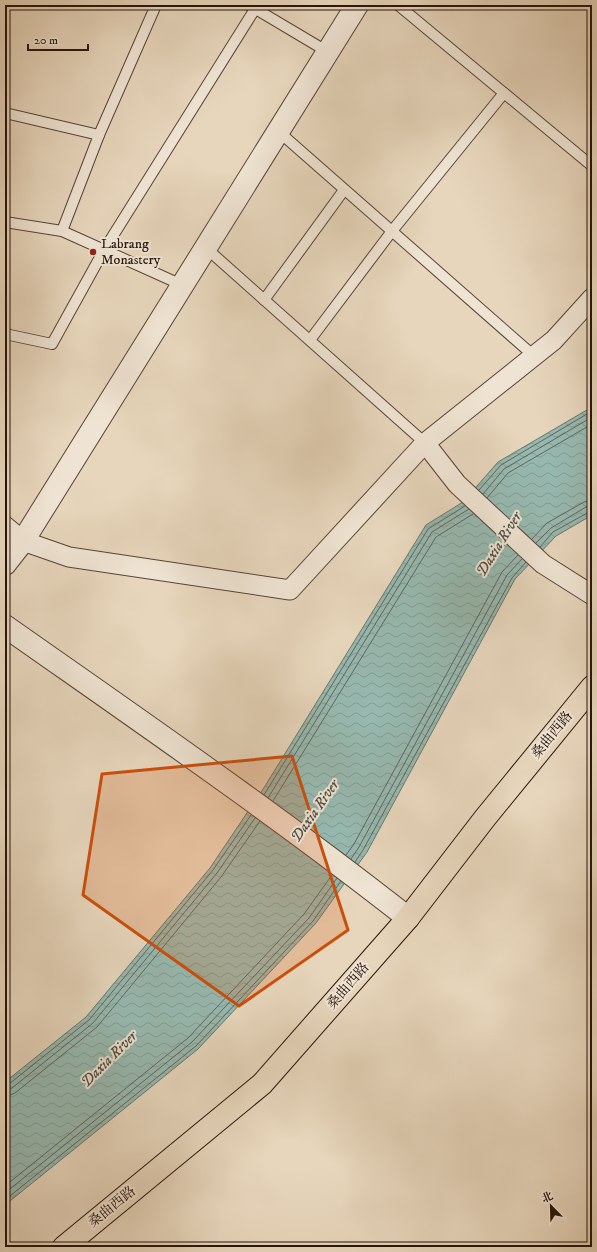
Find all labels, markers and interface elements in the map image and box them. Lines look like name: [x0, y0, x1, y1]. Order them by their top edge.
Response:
scale bar: [28, 26, 88, 52]
text: 20 m: [34, 33, 58, 48]
place label: Labrang Monastery: [101, 235, 161, 269]
marker: Labrang Monastery: [88, 247, 98, 257]
water label: Daxia River: [472, 507, 527, 580]
street label: 桑曲西路: [527, 708, 577, 762]
water label: Daxia River: [287, 775, 344, 846]
street label: 桑曲西路: [323, 959, 373, 1013]
water label: Daxia River: [77, 1026, 142, 1091]
street label: 桑曲西路: [85, 1182, 139, 1232]
north arrow: [531, 1186, 571, 1226]
text: 北: [540, 1189, 555, 1206]

